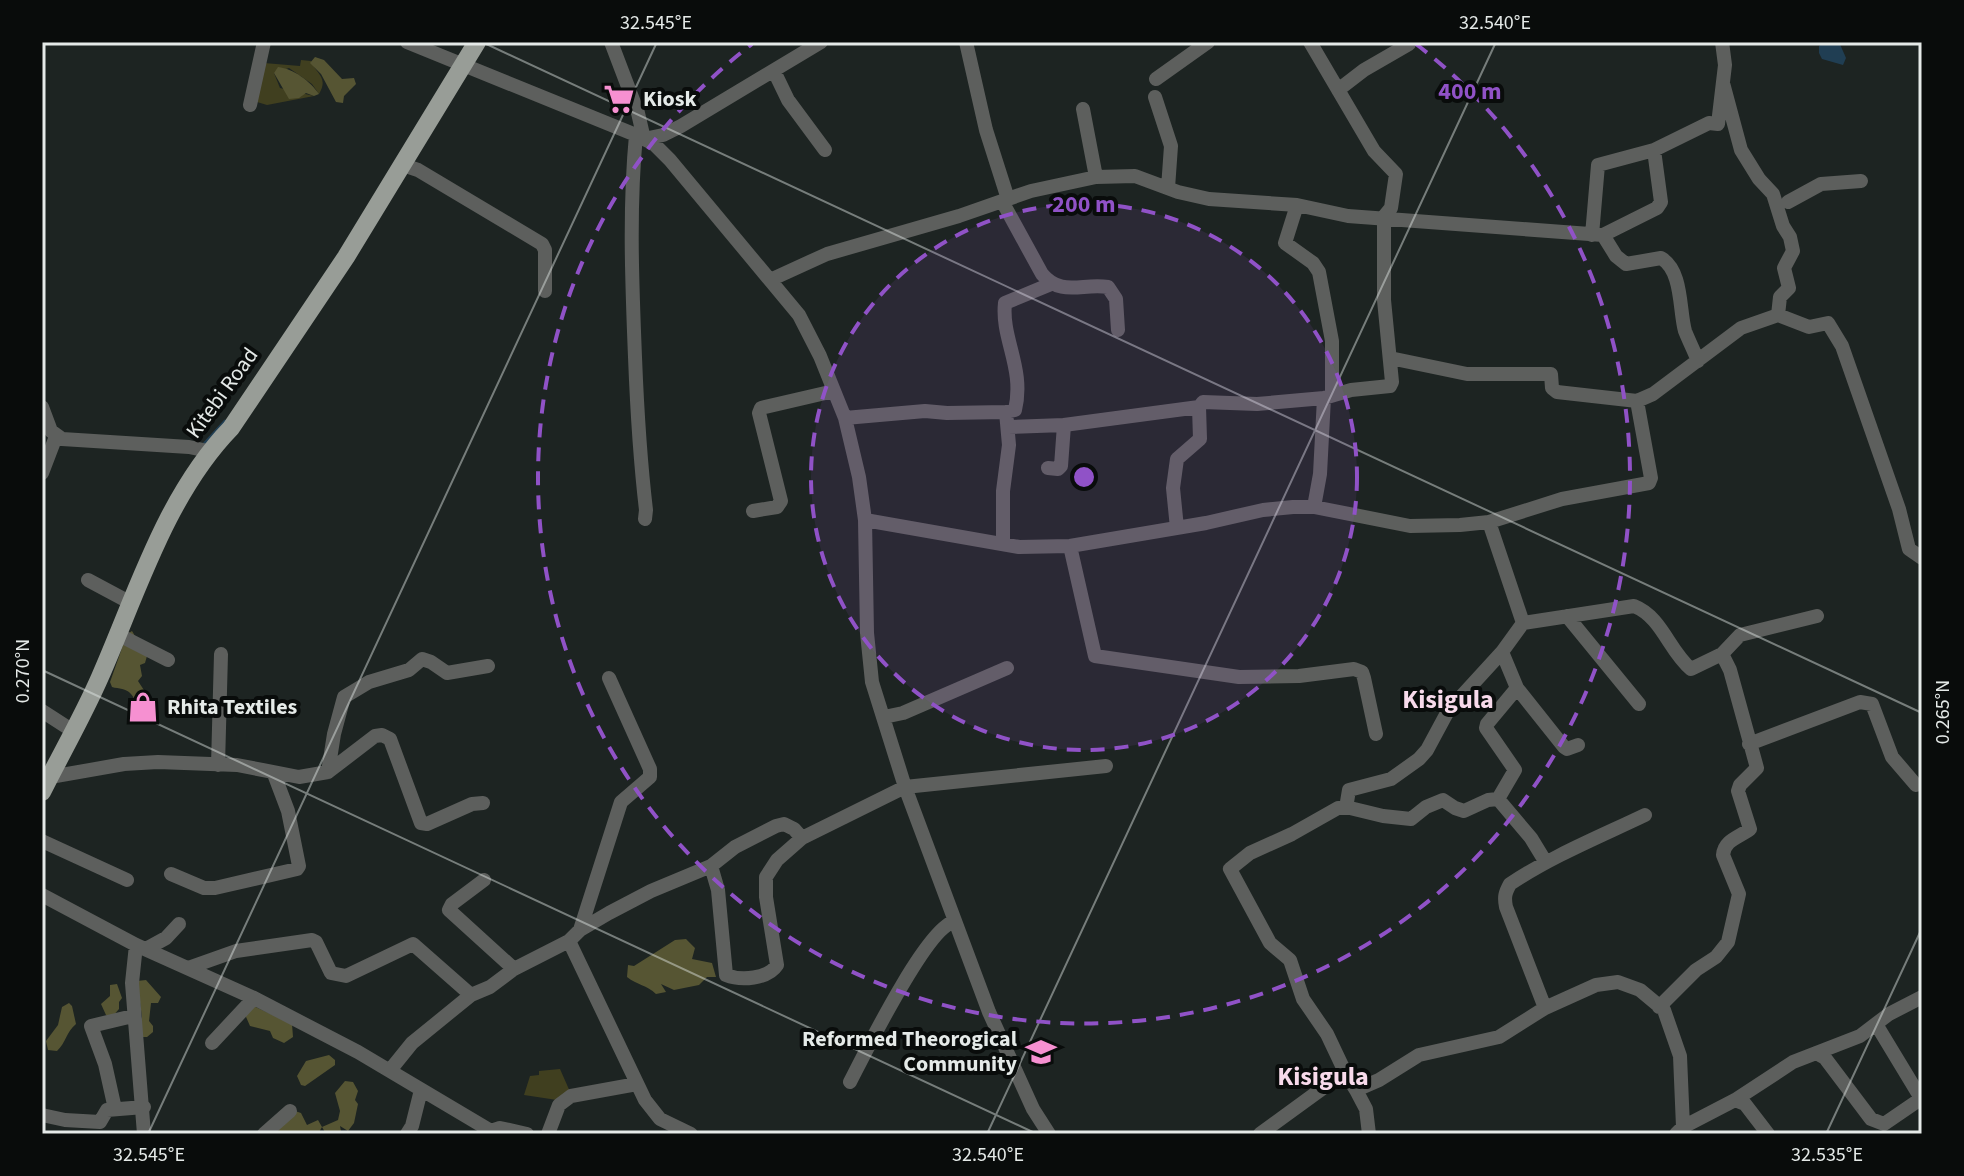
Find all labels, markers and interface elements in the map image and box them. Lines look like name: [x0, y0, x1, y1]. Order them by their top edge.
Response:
text: 32.545°E: [620, 9, 692, 37]
text: 32.540°E: [1459, 9, 1531, 37]
text: 400 m: [1438, 74, 1502, 109]
supermarket icon: Kiosk: [602, 82, 636, 116]
place label: Kiosk: [643, 83, 696, 115]
text: 200 m: [1052, 187, 1116, 222]
street label: Kitebi Road: [178, 341, 266, 445]
centre of rings: [1070, 463, 1098, 491]
text: 0.270°N: [9, 639, 37, 703]
text: 0.265°N: [1929, 680, 1957, 744]
district label: Kisigula: [1402, 681, 1494, 718]
shop icon: Rhita Textiles: [126, 690, 160, 724]
place label: Rhita Textiles: [167, 691, 298, 723]
place label: Reformed Theorogical Community: [802, 1023, 1018, 1080]
school or university icon: Reformed Theorogical Community: [1024, 1035, 1058, 1069]
district label: Kisigula: [1277, 1058, 1369, 1095]
text: 32.545°E: [113, 1141, 185, 1169]
text: 32.540°E: [952, 1141, 1024, 1169]
text: 32.535°E: [1791, 1141, 1863, 1169]

